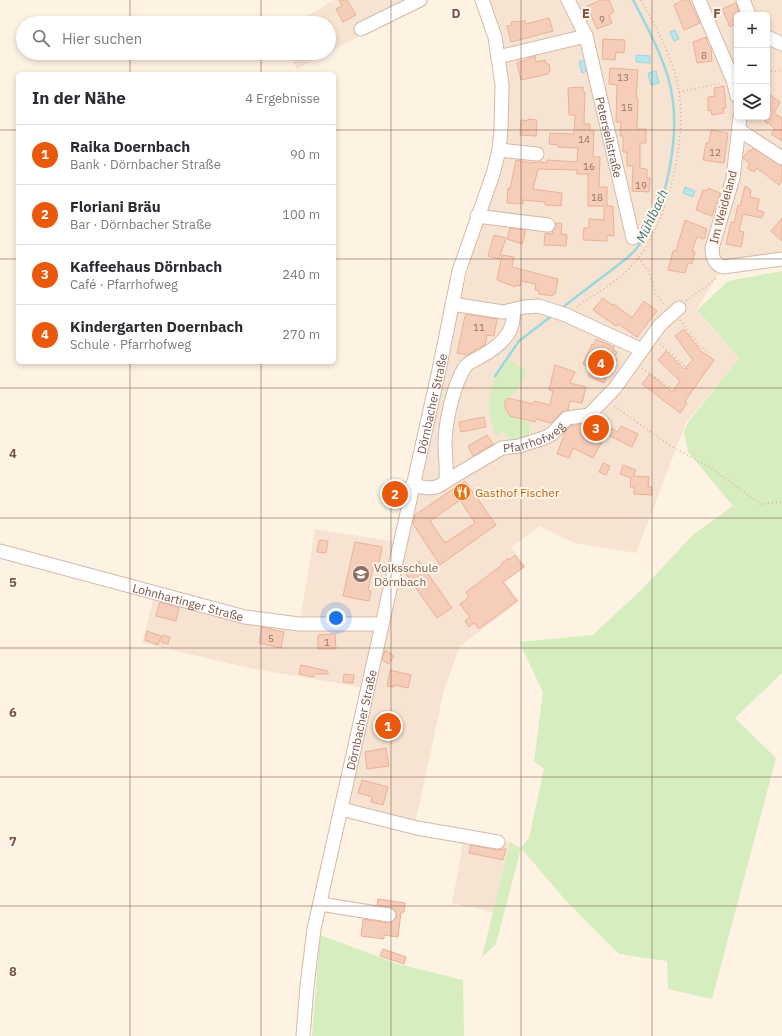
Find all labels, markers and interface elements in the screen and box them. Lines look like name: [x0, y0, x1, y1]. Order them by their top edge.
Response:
text: D: [451, 5, 461, 22]
text: E: [582, 5, 590, 22]
text: F: [713, 5, 721, 22]
map controls: [734, 12, 770, 120]
button: +: [734, 12, 770, 48]
house number: 9: [599, 13, 605, 26]
search box: [16, 16, 336, 60]
icon: search: [30, 27, 52, 49]
text: Hier suchen: [62, 29, 142, 48]
button: −: [734, 48, 770, 84]
house number: 8: [701, 49, 707, 62]
house number: 13: [617, 71, 629, 84]
button: layers: [734, 84, 770, 120]
text: In der Nähe: [32, 87, 126, 109]
text: 4 Ergebnisse: [245, 90, 320, 107]
street label: Peterseilstraße: [593, 95, 626, 179]
house number: 15: [621, 101, 633, 114]
house number: 14: [578, 133, 590, 146]
text: Raika Doernbach: [70, 137, 190, 156]
text: 1: [41, 146, 49, 163]
text: 90 m: [290, 146, 320, 163]
house number: 12: [709, 146, 721, 159]
text: Bank · Dörnbacher Straße: [70, 156, 221, 173]
house number: 16: [583, 160, 595, 173]
street label: Im Weideland: [706, 169, 740, 245]
house number: 19: [635, 179, 647, 192]
water label: Mühlbach: [632, 187, 672, 245]
house number: 18: [591, 191, 603, 204]
text: Floriani Bräu: [70, 197, 161, 216]
text: 2: [41, 206, 49, 223]
text: 100 m: [282, 206, 320, 223]
text: Bar · Dörnbacher Straße: [70, 216, 211, 233]
text: Kaffeehaus Dörnbach: [70, 257, 222, 276]
text: 3: [41, 266, 49, 283]
text: 240 m: [282, 266, 320, 283]
text: Café · Pfarrhofweg: [70, 276, 178, 293]
text: Kindergarten Doernbach: [70, 317, 243, 336]
house number: 11: [473, 321, 485, 334]
text: 4: [41, 326, 49, 343]
text: 270 m: [282, 326, 320, 343]
text: Schule · Pfarrhofweg: [70, 336, 191, 353]
pin: 4: [588, 348, 614, 378]
street label: Dörnbacher Straße: [413, 352, 450, 455]
pin: 3: [583, 413, 609, 443]
street label: Pfarrhofweg: [502, 418, 568, 455]
text: 4: [9, 445, 17, 462]
pin: 2: [382, 479, 408, 509]
restaurant icon: Gasthof Fischer: [452, 482, 472, 502]
place label: Gasthof Fischer: [475, 485, 560, 500]
place label: Volksschule Dörnbach: [374, 560, 439, 589]
school or university icon: Volksschule Dörnbach: [351, 564, 371, 584]
text: 5: [9, 574, 17, 591]
street label: Lohnhartinger Straße: [131, 580, 246, 624]
your location: [326, 608, 346, 628]
house number: 5: [268, 632, 274, 645]
house number: 1: [324, 636, 330, 649]
street label: Dörnbacher Straße: [342, 668, 379, 771]
text: 6: [9, 704, 17, 721]
pin: 1: [375, 711, 401, 741]
text: 7: [9, 833, 17, 850]
text: 8: [9, 963, 17, 980]

